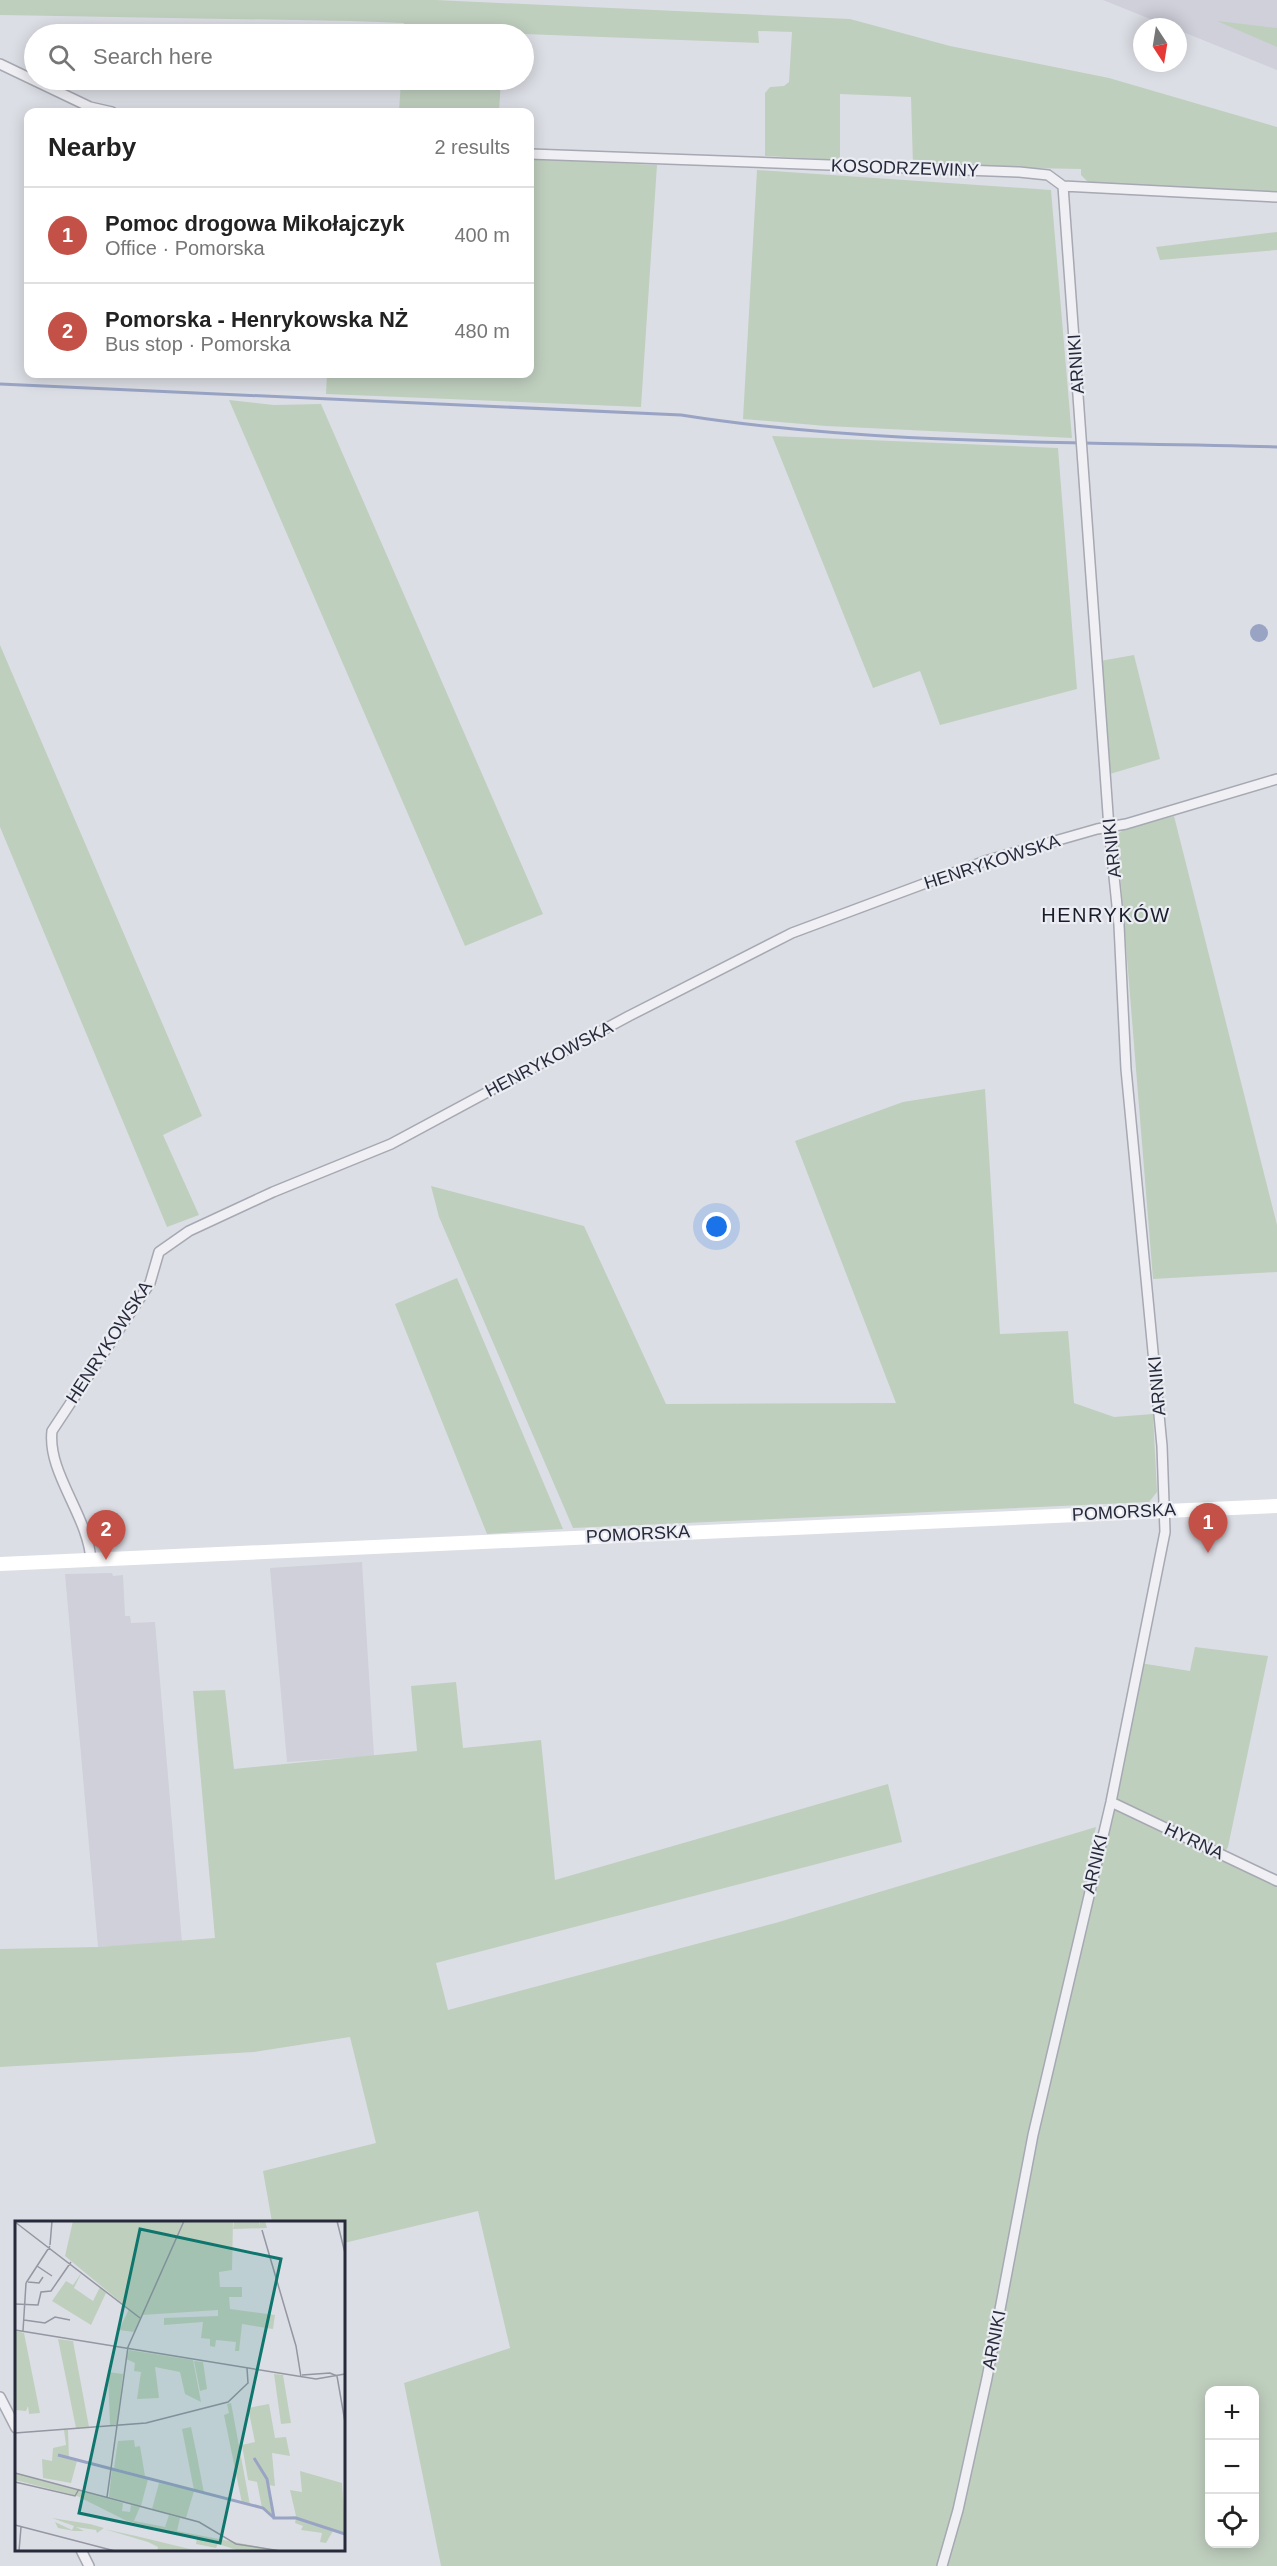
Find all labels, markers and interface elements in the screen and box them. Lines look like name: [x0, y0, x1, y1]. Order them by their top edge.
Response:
north arrow: [1133, 18, 1187, 72]
search box: [24, 24, 534, 90]
icon: search: [45, 41, 78, 74]
text: Search here: [93, 44, 213, 69]
text: Nearby: [48, 132, 136, 162]
text: 2 results: [434, 136, 510, 158]
street label: KOSODRZEWINY: [831, 155, 979, 181]
text: Pomoc drogowa Mikołajczyk: [105, 211, 405, 236]
text: 1: [62, 224, 73, 246]
text: 400 m: [454, 224, 510, 246]
text: Office · Pomorska: [105, 237, 265, 259]
text: Pomorska - Henrykowska NŻ: [105, 307, 408, 332]
text: 2: [62, 320, 73, 342]
text: 480 m: [454, 320, 510, 342]
text: Bus stop · Pomorska: [105, 333, 291, 355]
street label: ARNIKI: [1064, 333, 1088, 395]
street label: ARNIKI: [1099, 817, 1125, 879]
street label: HENRYKOWSKA: [922, 831, 1062, 893]
district label: HENRYKÓW: [1041, 904, 1171, 926]
street label: HENRYKOWSKA: [482, 1017, 616, 1101]
your location: [702, 1212, 731, 1241]
street label: HENRYKOWSKA: [62, 1277, 156, 1407]
street label: ARNIKI: [1144, 1355, 1170, 1417]
street label: POMORSKA: [1072, 1499, 1176, 1525]
pin: 1: [1188, 1504, 1228, 1553]
pin: 2: [86, 1510, 126, 1560]
street label: POMORSKA: [586, 1521, 690, 1547]
street label: HYRNA: [1161, 1819, 1227, 1863]
street label: ARNIKI: [1079, 1833, 1111, 1895]
inset map: [15, 2221, 345, 2551]
street label: ARNIKI: [978, 2309, 1010, 2371]
map controls: [1205, 2386, 1259, 2548]
button: +: [1205, 2386, 1259, 2440]
button: −: [1205, 2440, 1259, 2494]
button: locate: [1205, 2494, 1259, 2548]

